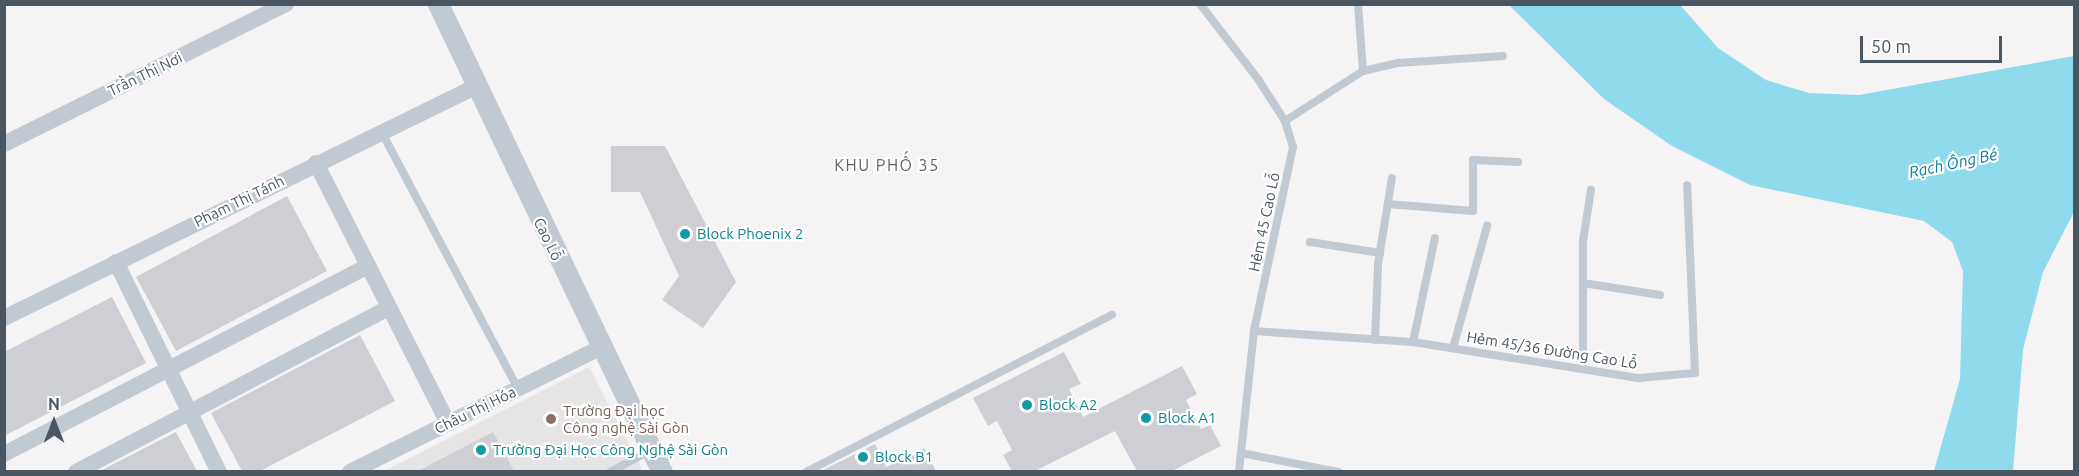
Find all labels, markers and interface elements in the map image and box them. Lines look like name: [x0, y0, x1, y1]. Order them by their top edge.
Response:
scale bar: [1863, 24, 2006, 62]
text: 50 m: [1871, 36, 1911, 56]
street label: Trần Thị Nơi: [105, 48, 185, 100]
water label: Rạch Ông Bé: [1907, 144, 1999, 182]
district label: KHU PHỐ 35: [834, 155, 940, 175]
street label: Phạm Thị Tánh: [191, 171, 287, 231]
street label: Hẻm 45 Cao Lỗ: [1245, 171, 1283, 273]
street label: Cao Lỗ: [530, 215, 566, 263]
place label: Block Phoenix 2: [697, 225, 803, 243]
marker: Block Phoenix 2: [678, 227, 692, 241]
street label: Hẻm 45/36 Đường Cao Lỗ: [1465, 328, 1639, 372]
street label: Châu Thị Hóa: [431, 383, 519, 437]
north arrow: [24, 392, 84, 452]
text: N: [48, 395, 60, 413]
place label: Block A2: [1039, 396, 1097, 414]
marker: Block A2: [1020, 398, 1034, 412]
place label: Trường Đại học Công nghệ Sài Gòn: [563, 401, 689, 436]
place label: Block A1: [1158, 409, 1216, 427]
marker: Block A1: [1139, 411, 1153, 425]
marker: Trường Đại học Công nghệ Sài Gòn: [544, 412, 558, 426]
place label: Trường Đại Học Công Nghệ Sài Gòn: [493, 441, 728, 459]
marker: Trường Đại Học Công Nghệ Sài Gòn: [474, 443, 488, 457]
place label: Block B1: [875, 448, 933, 466]
marker: Block B1: [856, 450, 870, 464]

